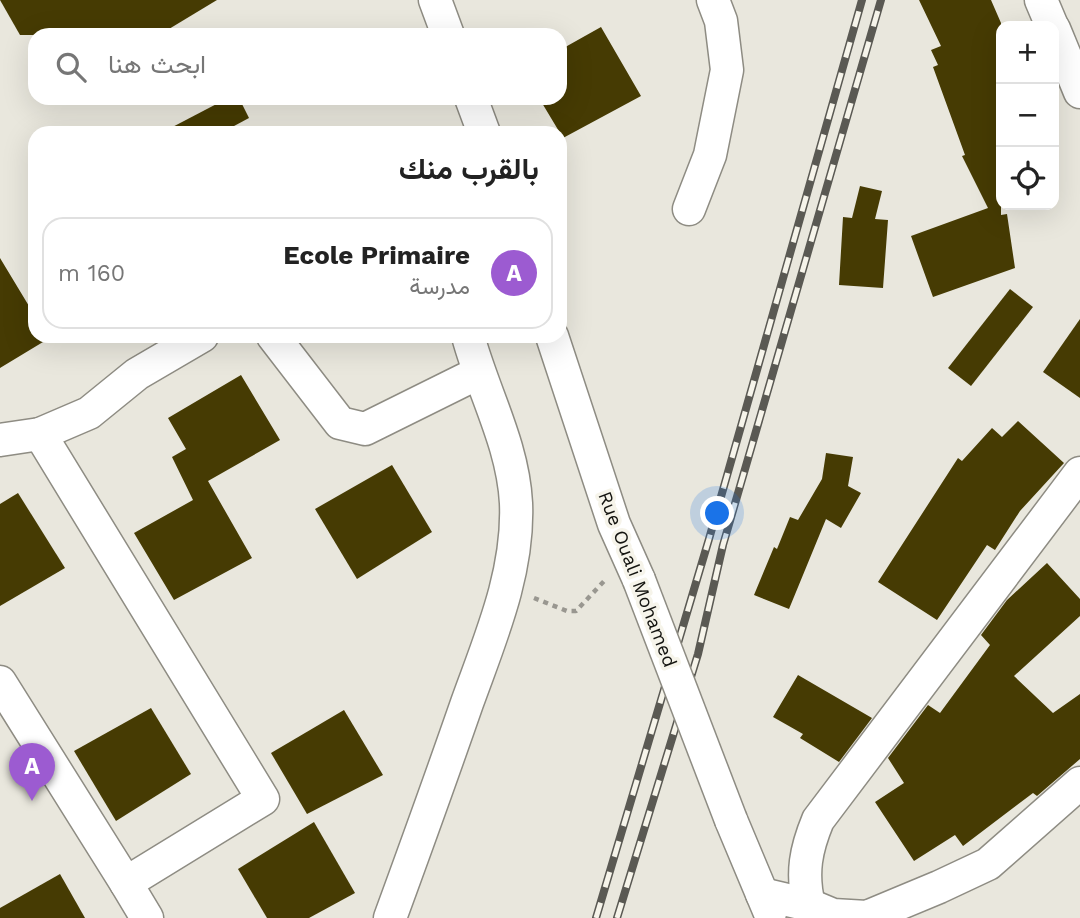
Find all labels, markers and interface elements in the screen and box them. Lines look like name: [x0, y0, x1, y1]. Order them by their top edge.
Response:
map controls: [996, 21, 1059, 210]
button: +: [996, 21, 1059, 84]
search box: [28, 28, 567, 105]
icon: search: [52, 48, 90, 86]
text: ابحث هنا: [108, 49, 206, 79]
button: −: [996, 84, 1059, 147]
button: locate: [996, 147, 1059, 210]
text: بالقرب منك: [399, 151, 539, 186]
text: Ecole Primaire: [283, 240, 470, 270]
text: 160 m: [58, 260, 125, 287]
text: A: [506, 260, 522, 287]
text: مدرسة: [409, 273, 470, 300]
street label: Rue Ouali Mohamed: [593, 488, 682, 670]
your location: [700, 496, 734, 530]
pin: A: [9, 743, 55, 801]

